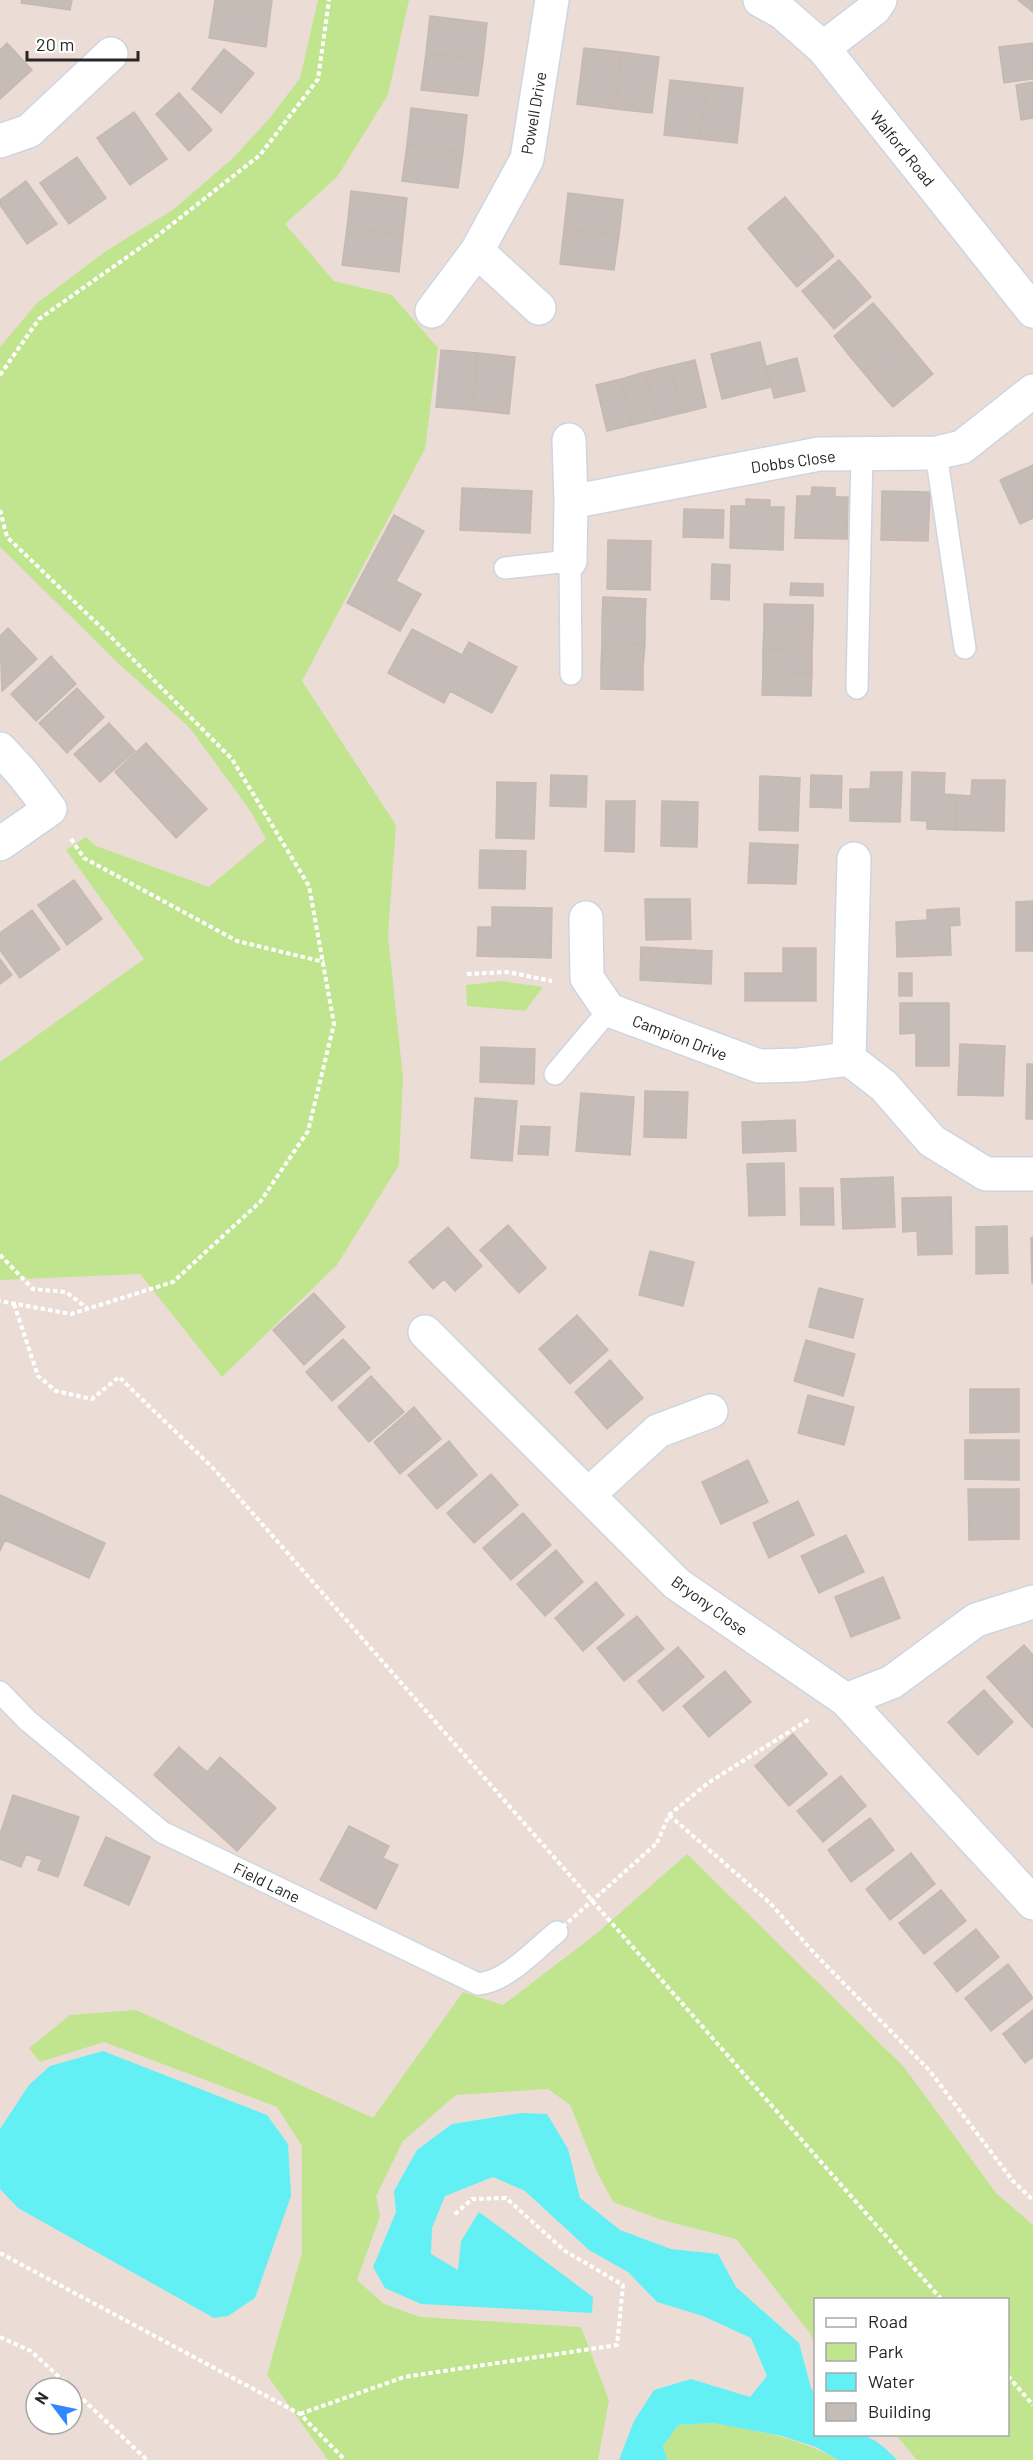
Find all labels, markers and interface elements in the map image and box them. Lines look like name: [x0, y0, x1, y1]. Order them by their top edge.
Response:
scale bar: [27, 24, 138, 62]
text: 20 m: [36, 33, 74, 55]
street label: Powell Drive: [516, 70, 550, 156]
street label: Walford Road: [867, 106, 939, 190]
street label: Dobbs Close: [749, 446, 837, 476]
street label: Campion Drive: [630, 1010, 730, 1064]
street label: Bryony Close: [668, 1571, 752, 1639]
street label: Field Lane: [231, 1858, 303, 1906]
legend: [814, 2298, 1009, 2436]
text: Road: [868, 2310, 908, 2332]
text: Park: [868, 2340, 903, 2362]
text: Water: [868, 2370, 915, 2392]
north arrow: [24, 2376, 84, 2436]
text: N: [30, 2388, 52, 2407]
text: Building: [868, 2400, 931, 2422]

